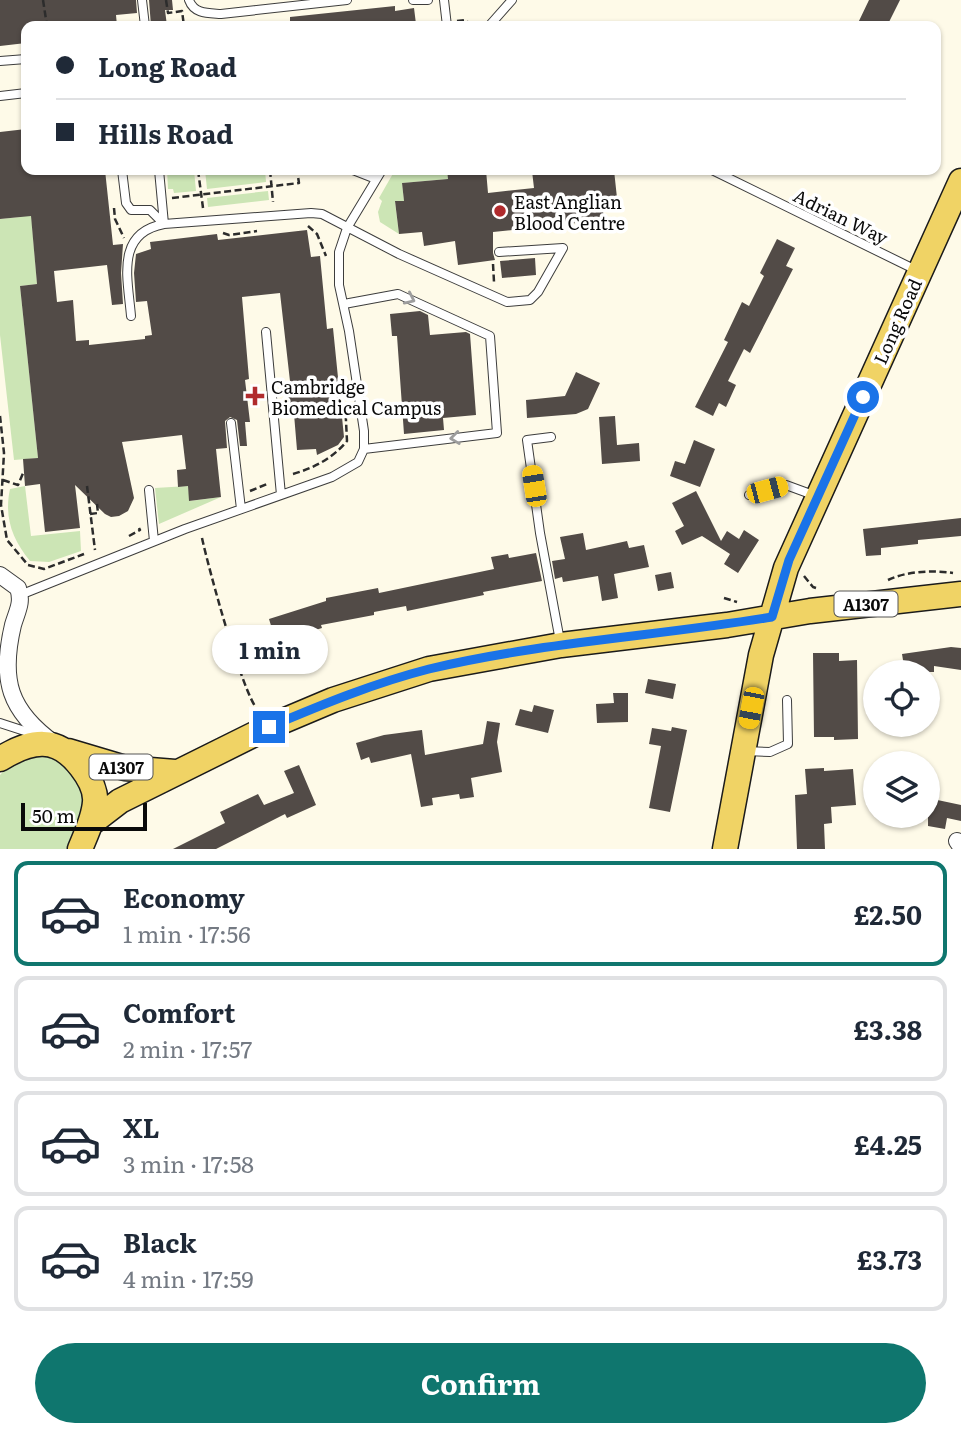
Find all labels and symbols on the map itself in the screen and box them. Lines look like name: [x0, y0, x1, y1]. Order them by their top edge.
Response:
street label: Adrian Way: [789, 181, 893, 251]
place label: East Anglian Blood Centre: [514, 188, 625, 236]
marker: East Anglian Blood Centre: [492, 203, 508, 219]
street label: Long Road: [866, 274, 928, 368]
one-way arrow: [403, 291, 415, 305]
place label: Cambridge Biomedical Campus: [271, 373, 441, 421]
route start: [847, 381, 879, 413]
marker: Cambridge Biomedical Campus: [245, 386, 265, 406]
one-way arrow: [449, 430, 461, 445]
car: [521, 464, 548, 508]
car: [744, 474, 791, 506]
road number: A1307: [834, 592, 898, 617]
callout: 1 min: [211, 626, 327, 674]
car: [737, 685, 766, 731]
route end: [253, 711, 285, 743]
road number: A1307: [90, 754, 152, 780]
scale bar: [21, 800, 147, 832]

